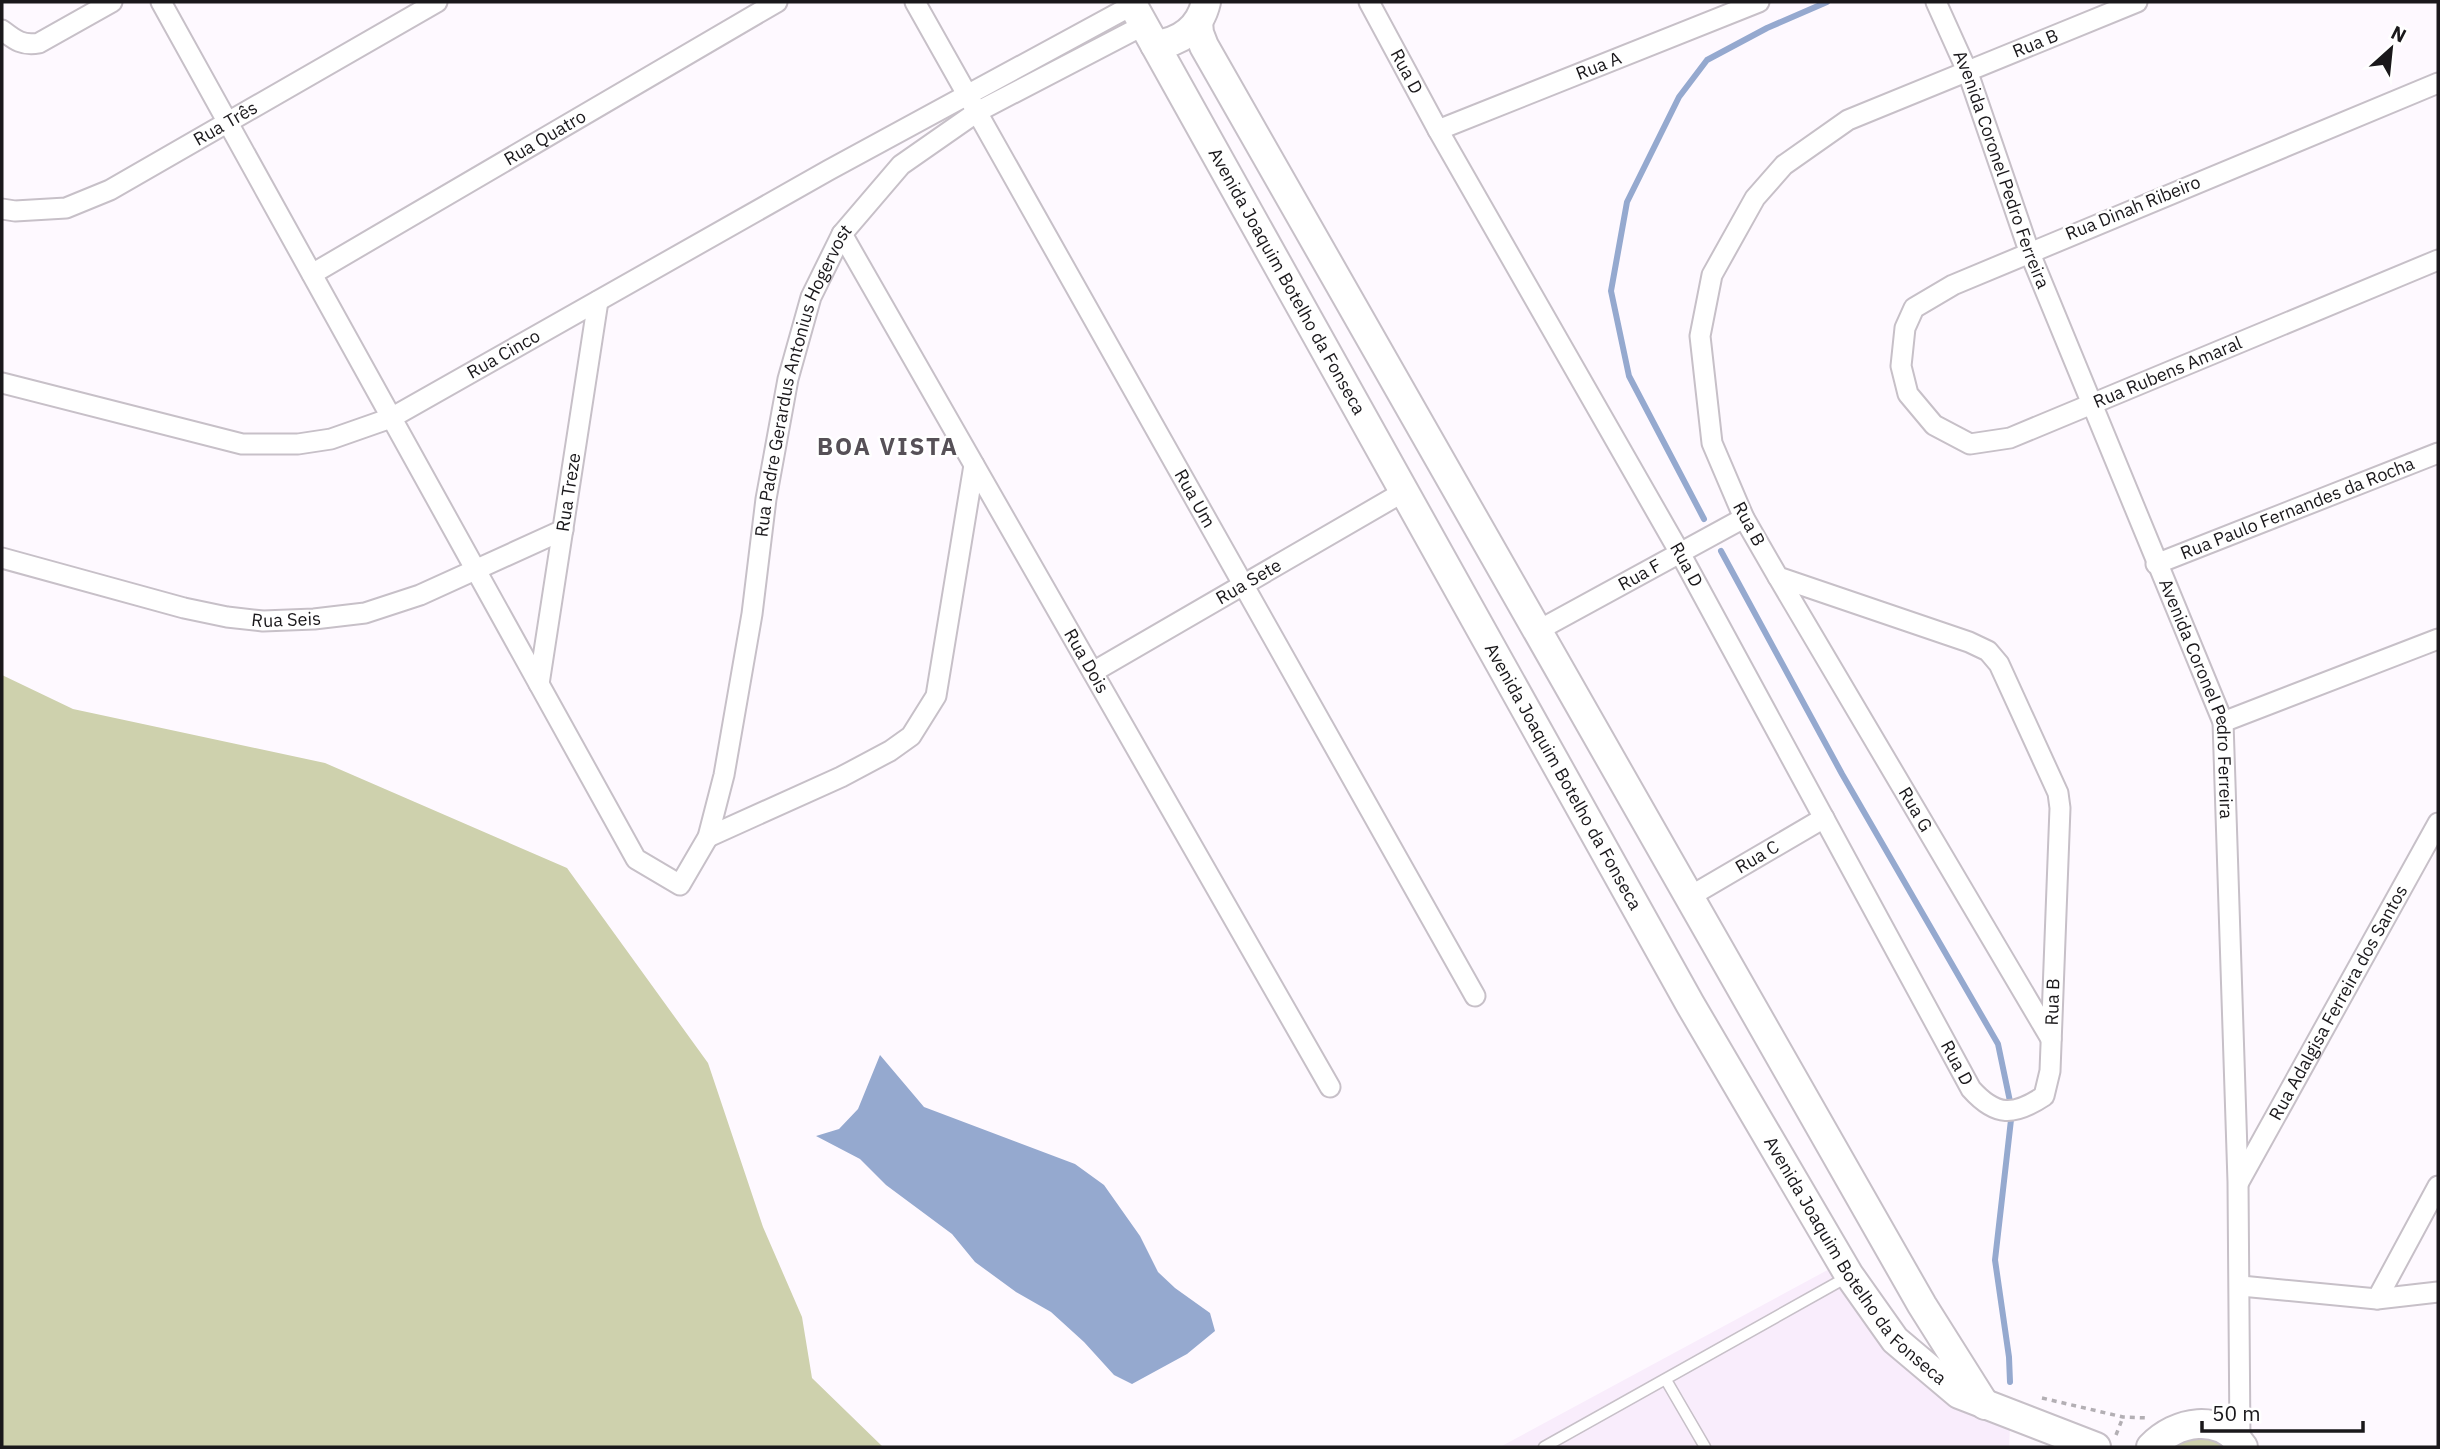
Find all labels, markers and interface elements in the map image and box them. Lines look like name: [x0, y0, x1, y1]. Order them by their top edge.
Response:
north arrow: [2356, 14, 2426, 84]
text: N: [2387, 20, 2410, 48]
street label: Rua B: [2009, 23, 2061, 63]
street label: Rua D: [1385, 45, 1428, 98]
street label: Rua A: [1572, 46, 1625, 85]
street label: Avenida Coronel Pedro Ferreira: [1948, 47, 2055, 292]
street label: Rua Três: [189, 96, 261, 151]
street label: Rua Quatro: [500, 104, 590, 170]
street label: Avenida Joaquim Botelho da Fonseca: [1204, 144, 1371, 419]
street label: Rua Dinah Ribeiro: [2062, 170, 2204, 245]
street label: Rua Padre Gerardus Antonius Hogervost: [749, 219, 856, 538]
street label: Rua Cinco: [463, 324, 544, 384]
street label: Rua Rubens Amaral: [2090, 331, 2245, 413]
district label: BOA VISTA: [817, 430, 959, 462]
street label: Rua Treze: [551, 451, 585, 533]
street label: Rua Paulo Fernandes da Rocha: [2177, 451, 2418, 564]
street label: Rua Um: [1170, 465, 1221, 532]
street label: Rua B: [1728, 497, 1771, 550]
street label: Rua D: [1665, 538, 1708, 591]
street label: Rua Sete: [1211, 553, 1286, 609]
street label: Rua F: [1614, 553, 1665, 596]
street label: Avenida Coronel Pedro Ferreira: [2154, 575, 2238, 820]
street label: Rua Seis: [250, 606, 322, 632]
street label: Rua Dois: [1059, 624, 1114, 697]
street label: Avenida Joaquim Botelho da Fonseca: [1480, 639, 1647, 914]
street label: Rua G: [1894, 783, 1938, 836]
street label: Rua C: [1731, 835, 1783, 878]
street label: Rua Adalgisa Ferreira dos Santos: [2264, 881, 2412, 1124]
street label: Rua B: [2040, 978, 2065, 1026]
street label: Rua D: [1936, 1036, 1979, 1089]
street label: Avenida Joaquim Botelho da Fonseca: [1759, 1132, 1952, 1390]
scale bar: [2202, 1390, 2363, 1434]
text: 50 m: [2212, 1399, 2261, 1427]

